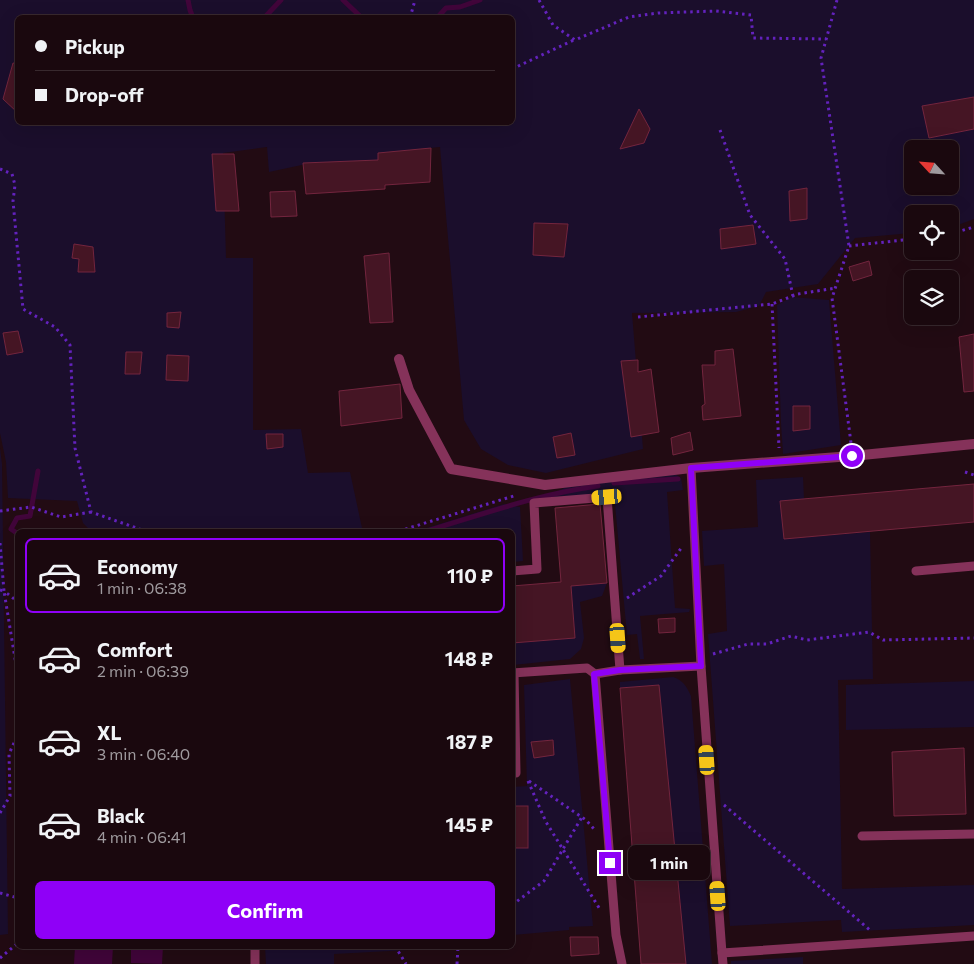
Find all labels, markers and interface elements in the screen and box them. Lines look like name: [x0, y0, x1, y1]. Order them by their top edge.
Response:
text: Pickup: [65, 35, 125, 58]
text: Drop-off: [65, 83, 144, 106]
north arrow: [904, 140, 959, 195]
map controls: [904, 140, 959, 325]
button: locate: [904, 205, 959, 260]
button: layers: [904, 270, 959, 325]
route start: [841, 445, 863, 467]
car: [591, 488, 622, 506]
icon: car: [37, 553, 82, 598]
text: Economy: [97, 555, 178, 578]
text: 110 ₽: [447, 564, 493, 587]
text: 1 min · 06:38: [97, 578, 187, 597]
car: [609, 623, 626, 653]
icon: car: [37, 636, 82, 681]
text: Comfort: [97, 638, 173, 661]
text: 148 ₽: [445, 647, 493, 670]
text: 2 min · 06:39: [97, 661, 189, 680]
icon: car: [37, 719, 82, 764]
text: XL: [97, 721, 122, 744]
text: 187 ₽: [446, 730, 493, 753]
text: 3 min · 06:40: [97, 744, 190, 763]
car: [698, 745, 715, 775]
icon: car: [37, 802, 82, 847]
text: Black: [97, 804, 145, 827]
text: 145 ₽: [446, 813, 493, 836]
text: 4 min · 06:41: [97, 827, 187, 846]
callout: 1 min: [628, 846, 710, 880]
route end: [599, 852, 621, 874]
text: 1 min: [650, 853, 688, 872]
button: Confirm: [35, 881, 495, 939]
car: [709, 881, 726, 911]

